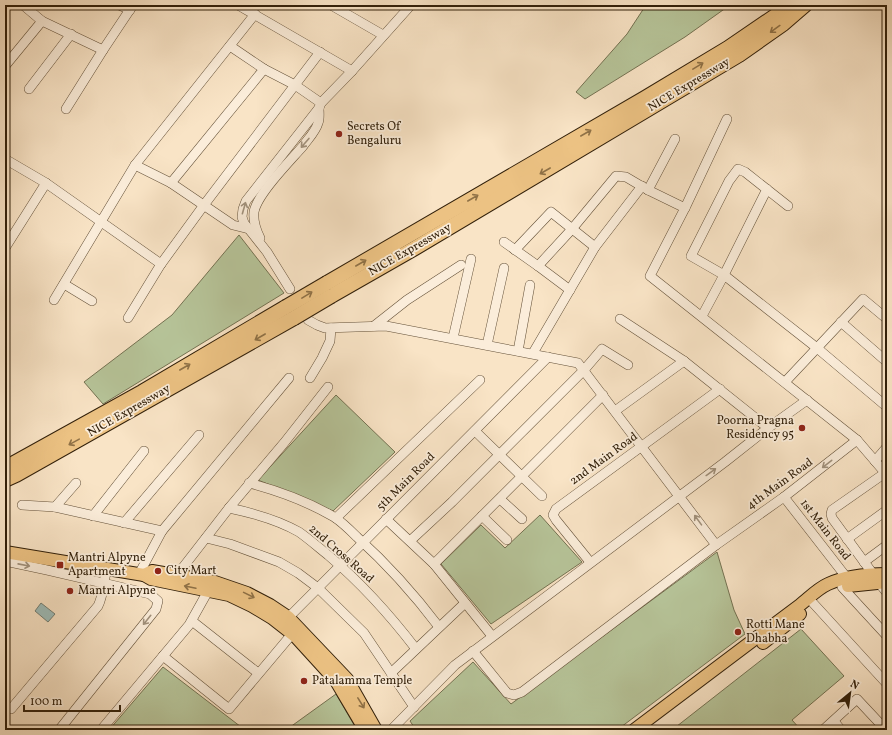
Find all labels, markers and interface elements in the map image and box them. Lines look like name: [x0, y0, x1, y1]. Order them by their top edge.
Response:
one-way arrow: [769, 25, 780, 34]
street label: NICE Expressway: [645, 54, 733, 116]
one-way arrow: [692, 62, 704, 70]
place label: Secrets Of Bengaluru: [347, 119, 402, 149]
one-way arrow: [580, 128, 592, 136]
marker: Secrets Of Bengaluru: [334, 129, 344, 139]
one-way arrow: [301, 138, 310, 148]
one-way arrow: [539, 167, 551, 175]
one-way arrow: [467, 193, 479, 201]
one-way arrow: [241, 201, 248, 214]
street label: NICE Expressway: [366, 220, 455, 280]
one-way arrow: [355, 259, 367, 267]
one-way arrow: [301, 291, 312, 299]
one-way arrow: [254, 334, 266, 342]
one-way arrow: [179, 362, 191, 370]
street label: NICE Expressway: [85, 381, 174, 441]
place label: Poorna Pragna Residency 95: [717, 413, 794, 443]
marker: Poorna Pragna Residency 95: [797, 423, 807, 433]
street label: 2nd Main Road: [567, 429, 641, 489]
one-way arrow: [68, 439, 80, 447]
street label: 5th Main Road: [373, 449, 439, 515]
street label: 4th Main Road: [744, 454, 817, 514]
one-way arrow: [821, 460, 832, 468]
one-way arrow: [705, 468, 716, 476]
street label: 1st Main Road: [796, 496, 854, 564]
one-way arrow: [693, 515, 702, 526]
street label: 2nd Cross Road: [305, 521, 377, 587]
place label: Mantri Alpyne Apartment: [68, 550, 146, 580]
marker: Mantri Alpyne Apartment: [55, 560, 65, 570]
one-way arrow: [17, 562, 30, 570]
place label: City Mart: [166, 563, 217, 579]
marker: City Mart: [153, 566, 163, 576]
place label: Mantri Alpyne: [78, 583, 156, 599]
one-way arrow: [184, 583, 197, 591]
marker: Mantri Alpyne: [65, 586, 75, 596]
one-way arrow: [243, 592, 255, 599]
one-way arrow: [143, 615, 152, 625]
place label: Rotti Mane Dhabha: [746, 617, 805, 647]
marker: Rotti Mane Dhabha: [733, 627, 743, 637]
place label: Patalamma Temple: [312, 673, 413, 689]
north arrow: [830, 673, 870, 713]
marker: Patalamma Temple: [299, 676, 309, 686]
text: N: [847, 677, 861, 694]
scale bar: [24, 687, 120, 713]
text: 100 m: [30, 694, 63, 710]
one-way arrow: [357, 697, 365, 708]

